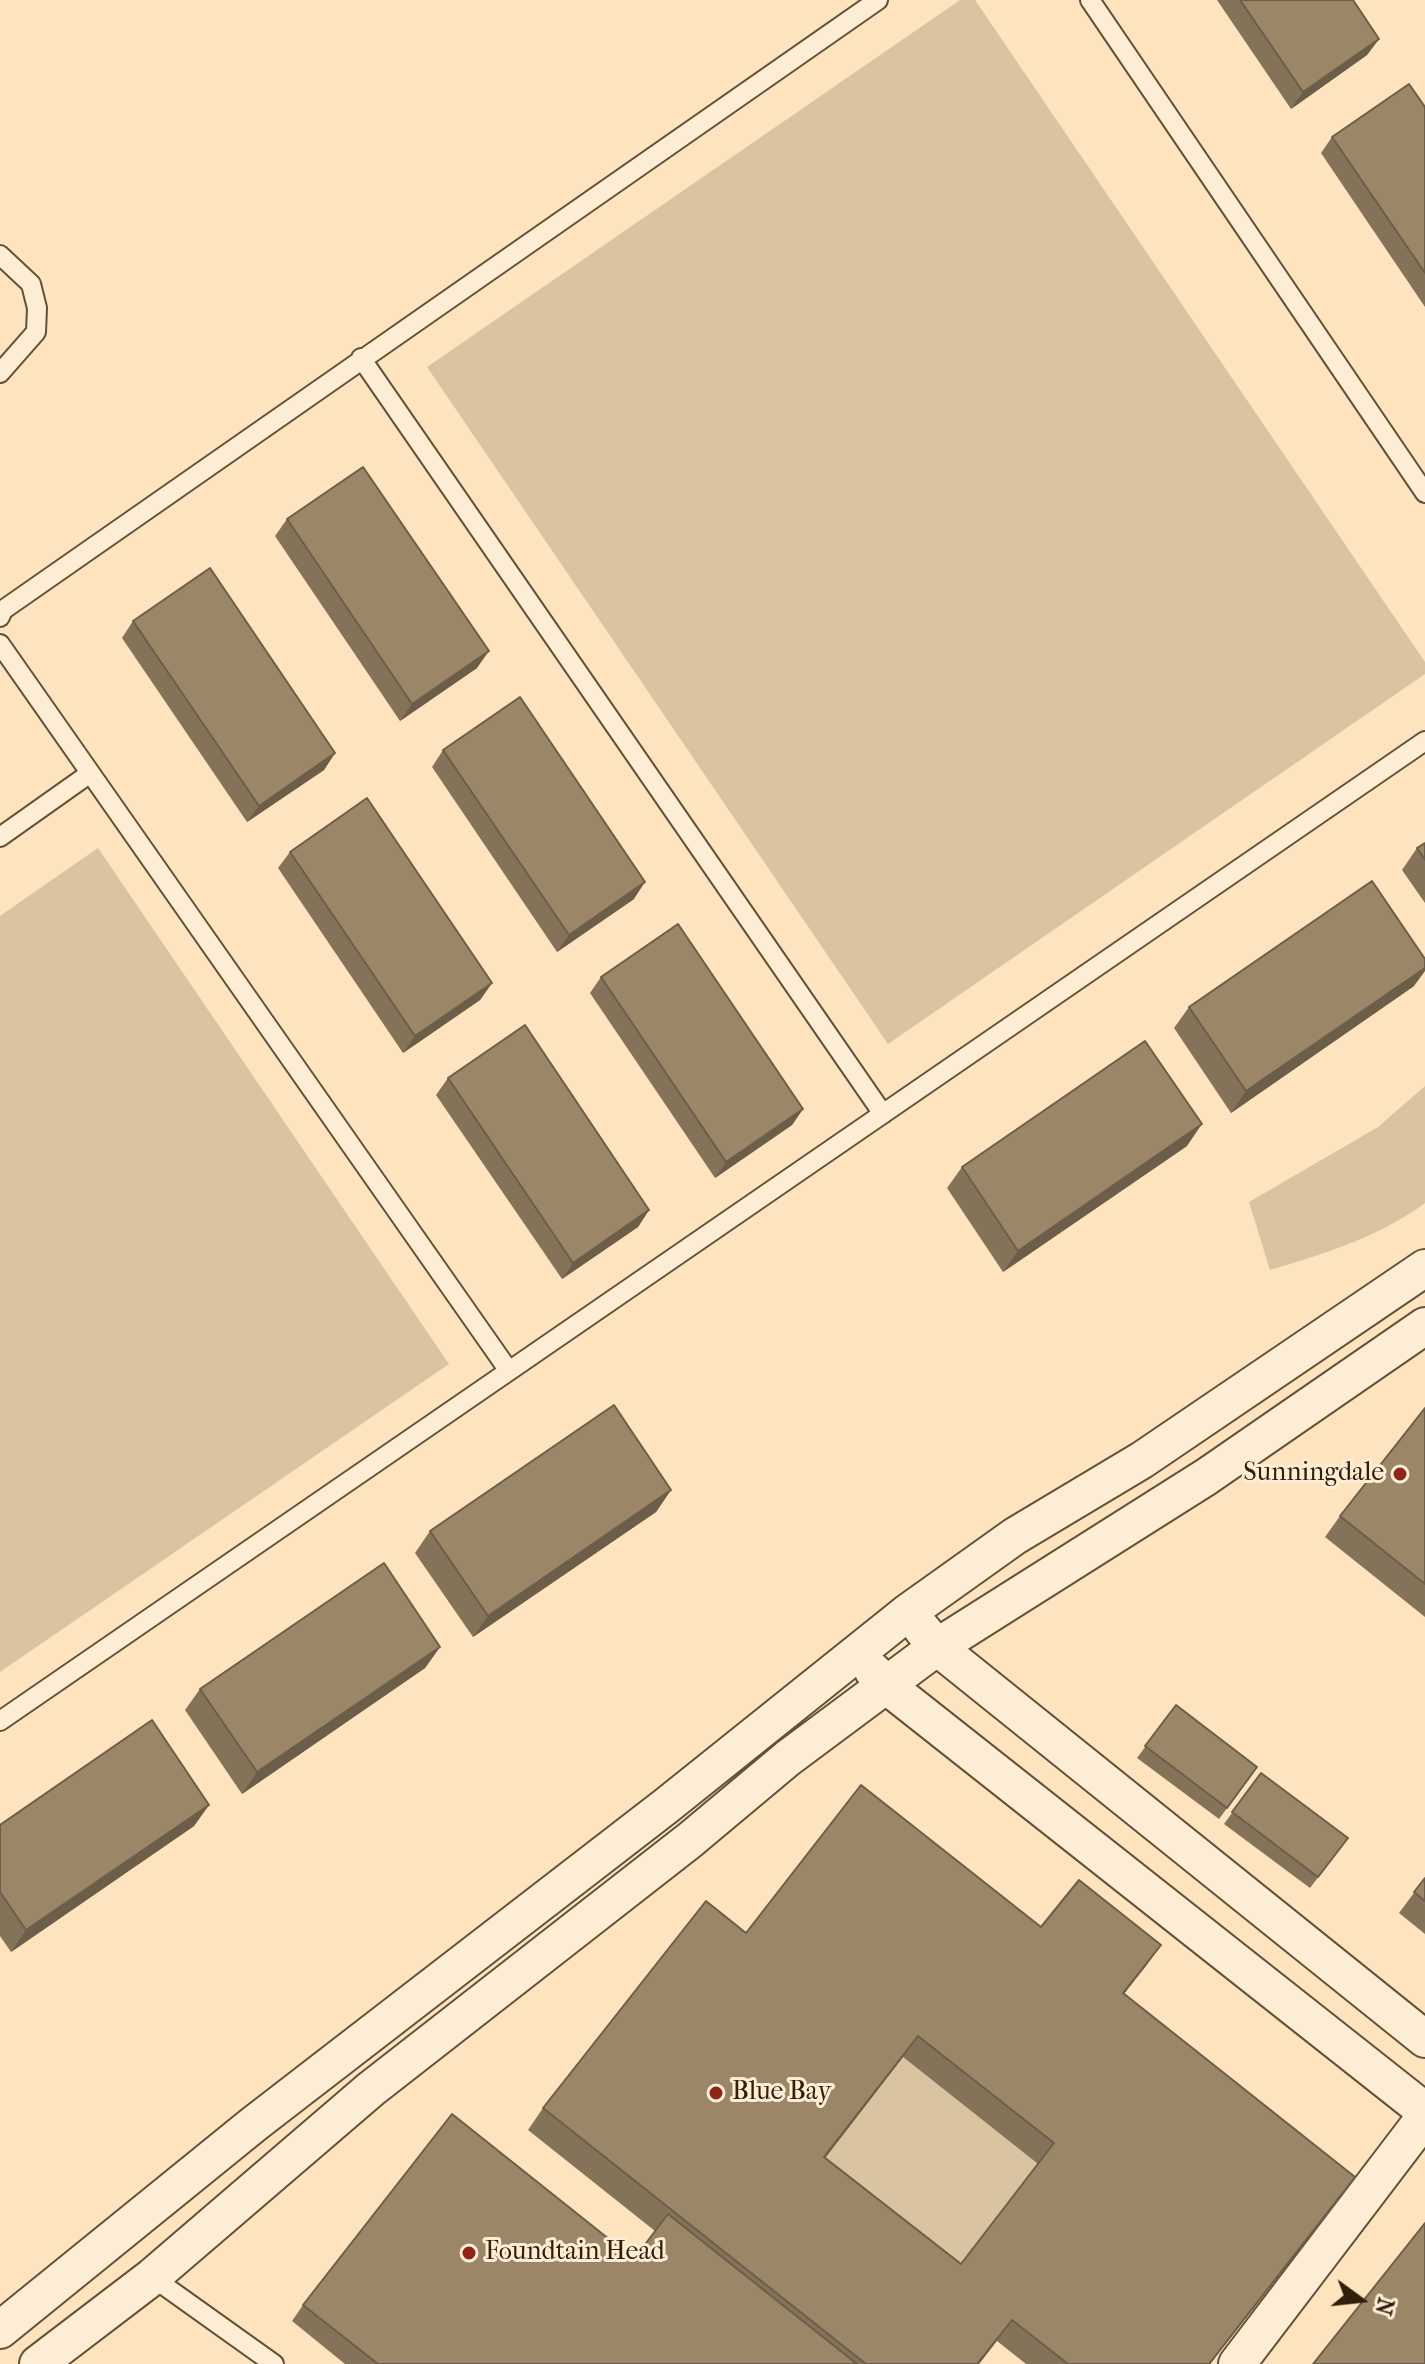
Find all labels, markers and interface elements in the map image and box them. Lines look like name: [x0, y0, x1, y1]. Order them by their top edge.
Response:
place label: Sunningdale: [1243, 1458, 1384, 1490]
marker: Sunningdale: [1391, 1465, 1409, 1483]
place label: Blue Bay: [732, 2077, 831, 2109]
marker: Blue Bay: [707, 2084, 725, 2102]
place label: Foundtain Head: [485, 2237, 665, 2269]
marker: Foundtain Head: [460, 2244, 478, 2262]
north arrow: [1321, 2260, 1401, 2340]
text: N: [1369, 2295, 1399, 2318]

